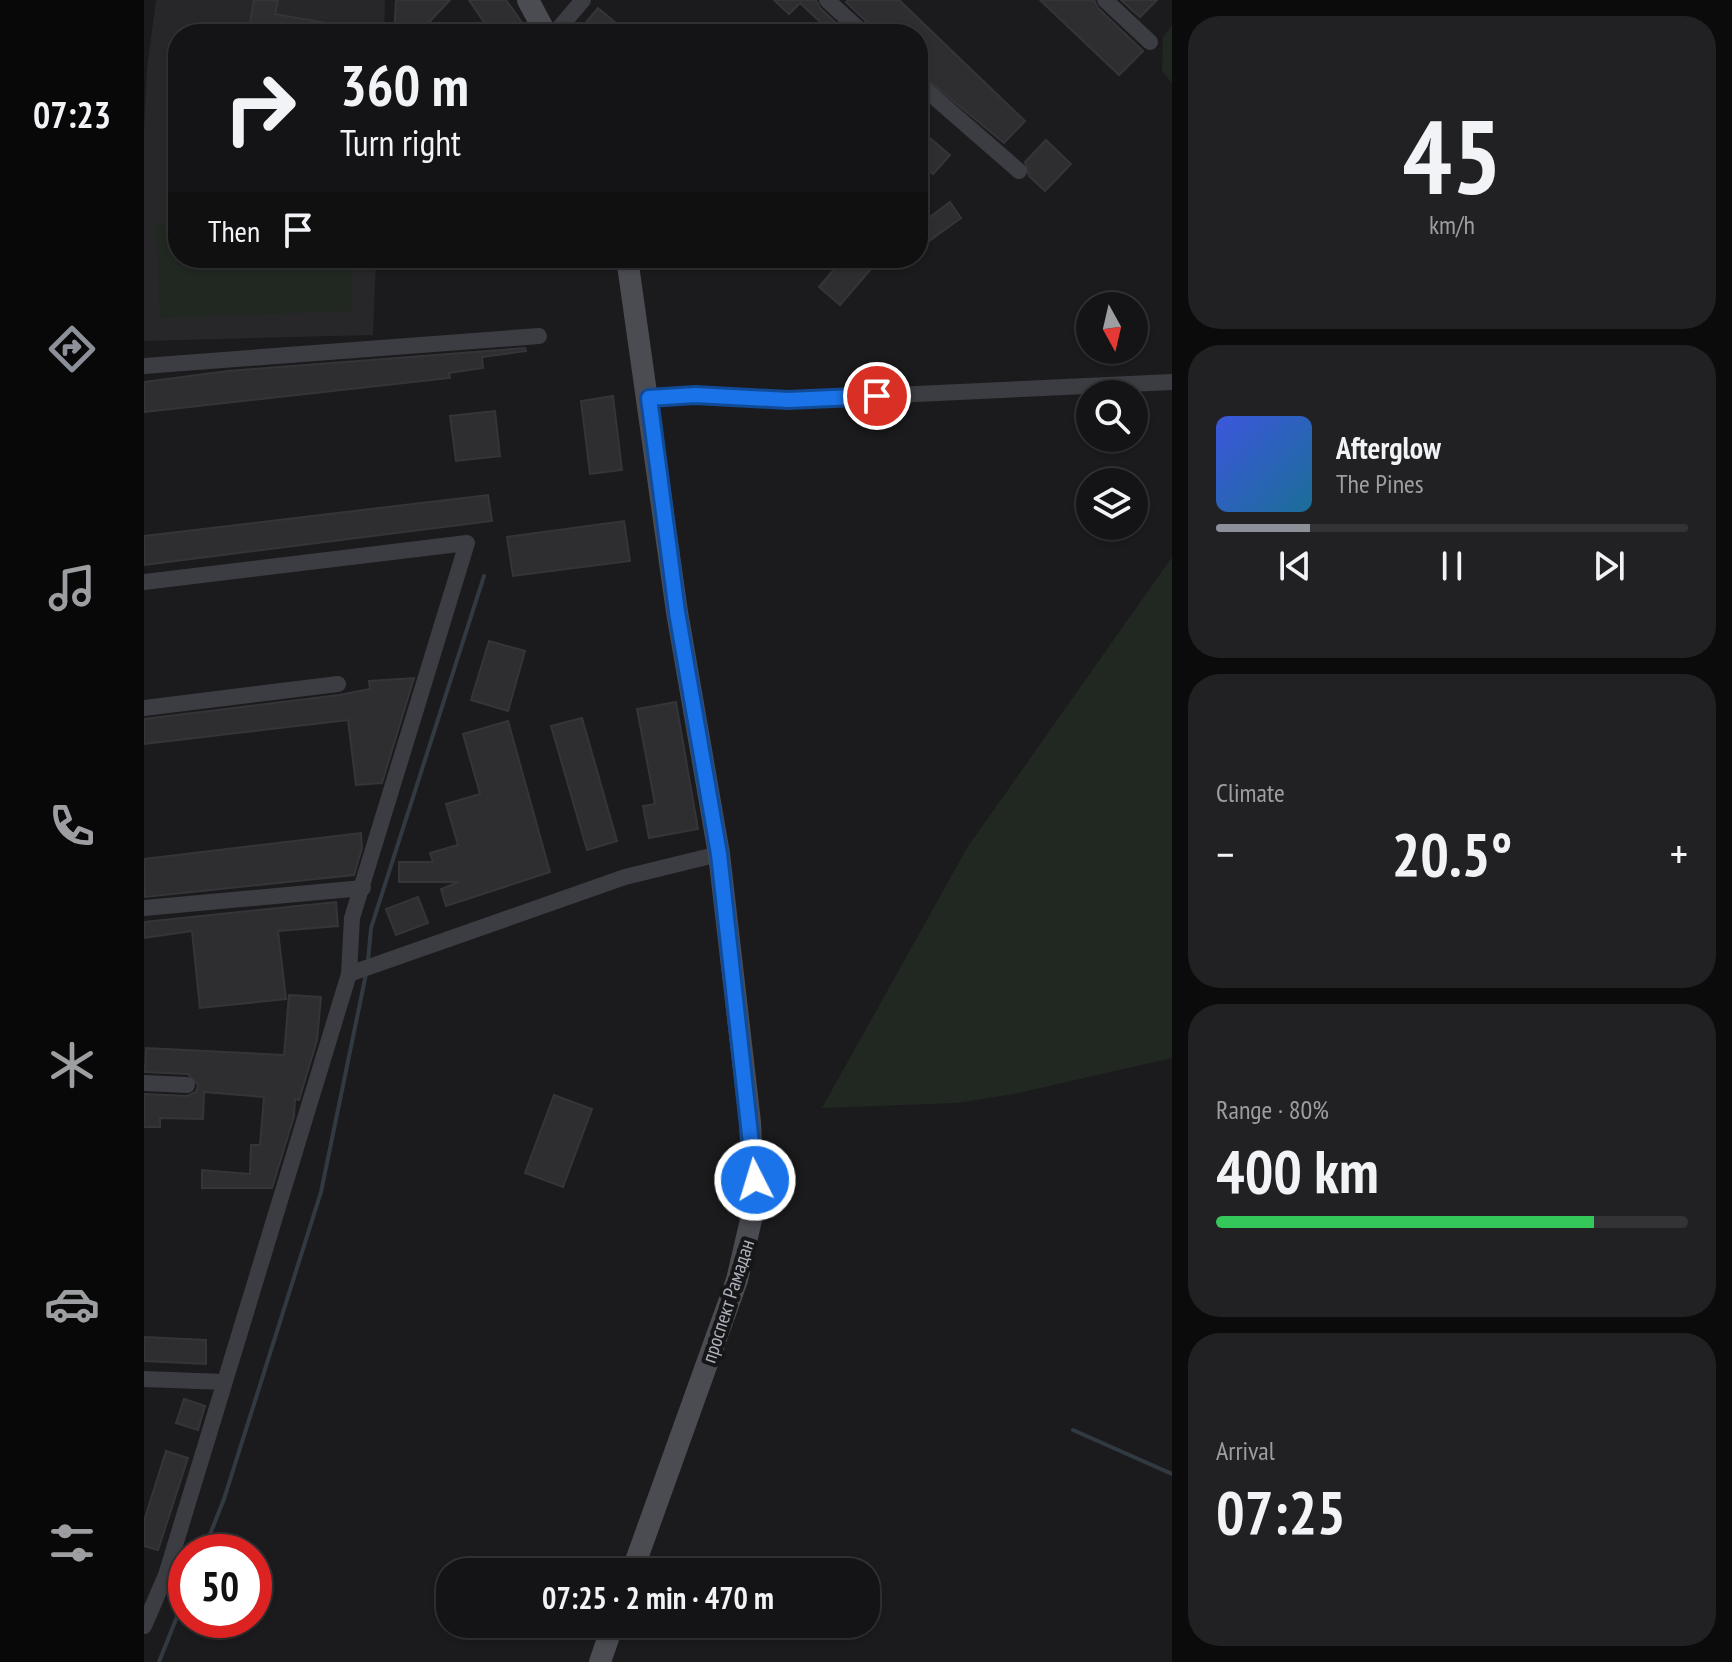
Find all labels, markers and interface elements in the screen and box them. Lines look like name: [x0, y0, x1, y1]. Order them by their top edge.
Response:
text: 360 m: [340, 49, 469, 121]
icon: right: [208, 56, 312, 160]
text: 45: [1402, 88, 1502, 223]
text: 07:23: [33, 91, 111, 138]
text: Turn right: [340, 119, 461, 166]
icon: arrive: [276, 208, 320, 252]
text: km/h: [1429, 208, 1475, 241]
text: Then: [208, 211, 260, 250]
north arrow: [1076, 292, 1148, 364]
map controls: [1076, 292, 1148, 540]
icon: directions: [44, 321, 100, 377]
pin: [843, 362, 911, 430]
icon: arrive: [855, 374, 899, 418]
button: search: [1076, 380, 1148, 452]
text: Afterglow: [1336, 428, 1441, 467]
text: The Pines: [1336, 467, 1424, 500]
button: layers: [1076, 468, 1148, 540]
icon: previous: [1273, 544, 1317, 588]
icon: pause: [1430, 544, 1474, 588]
icon: next: [1587, 544, 1631, 588]
icon: music: [44, 560, 100, 616]
text: Climate: [1216, 776, 1285, 809]
icon: phone: [44, 798, 100, 854]
text: 20.5°: [1392, 815, 1512, 893]
text: −: [1216, 825, 1234, 882]
text: +: [1670, 825, 1688, 882]
icon: climate: [44, 1037, 100, 1093]
text: Range · 80%: [1216, 1093, 1329, 1126]
text: 400 km: [1216, 1132, 1379, 1210]
position arrow: [713, 1138, 797, 1222]
street label: проспект Рамадан: [696, 1236, 760, 1366]
icon: car: [44, 1276, 100, 1332]
text: Arrival: [1216, 1434, 1275, 1467]
text: 07:25: [1216, 1473, 1346, 1551]
icon: filters: [44, 1515, 100, 1571]
speed limit sign: 50: [168, 1534, 272, 1638]
text: 07:25 · 2 min · 470 m: [542, 1578, 774, 1617]

